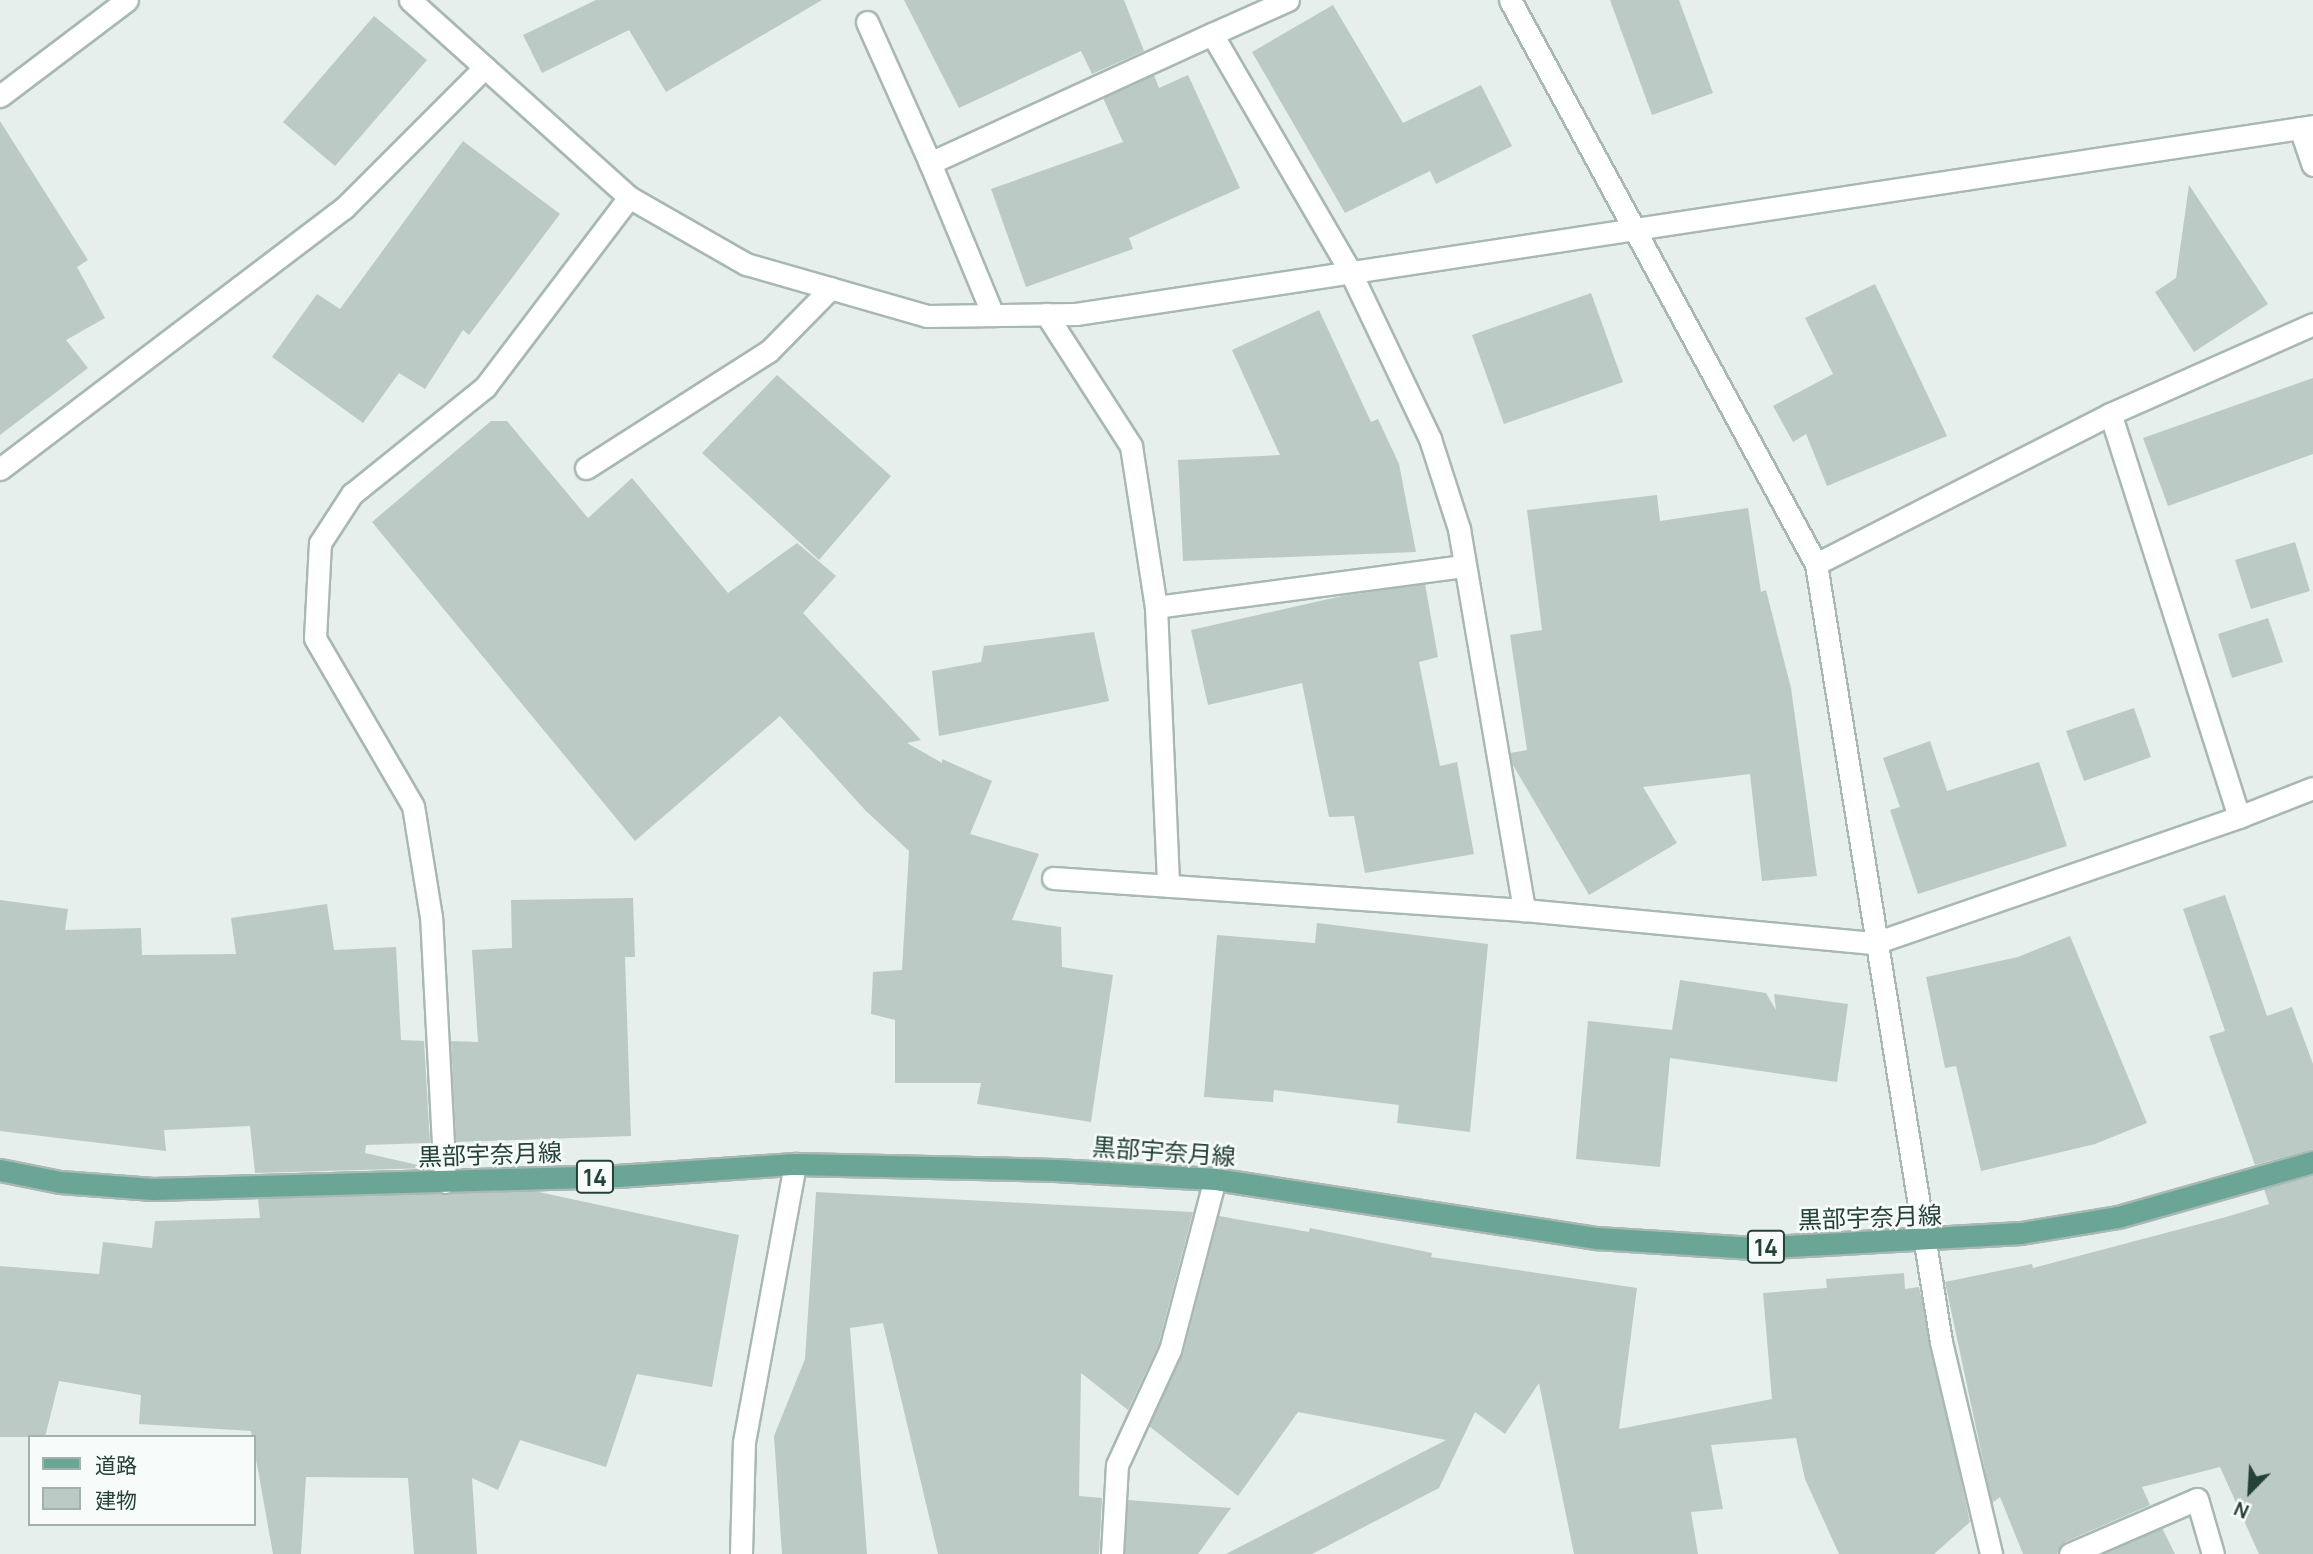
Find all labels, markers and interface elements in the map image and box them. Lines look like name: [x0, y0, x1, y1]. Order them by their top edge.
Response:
street label: 黒部宇奈月線: [1091, 1132, 1237, 1170]
street label: 黒部宇奈月線: [418, 1137, 562, 1171]
road number: 14: [576, 1158, 614, 1196]
street label: 黒部宇奈月線: [1798, 1200, 1942, 1234]
road number: 14: [1747, 1228, 1785, 1266]
legend: [28, 1435, 256, 1526]
text: 道路: [95, 1451, 137, 1479]
north arrow: [2215, 1456, 2285, 1526]
text: 建物: [95, 1486, 137, 1514]
text: N: [2230, 1496, 2253, 1525]

